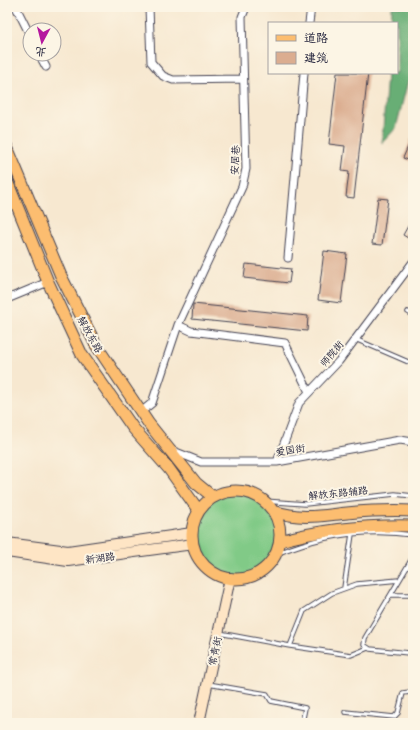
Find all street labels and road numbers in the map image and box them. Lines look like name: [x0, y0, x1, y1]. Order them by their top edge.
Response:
street label: 安居巷: [226, 144, 242, 175]
street label: 解放东路: [75, 313, 107, 355]
street label: 师院街: [316, 337, 346, 369]
street label: 爱国街: [274, 439, 306, 459]
street label: 解放东路辅路: [307, 481, 369, 503]
street label: 新湖路: [84, 547, 116, 567]
street label: 常青街: [204, 635, 224, 667]

